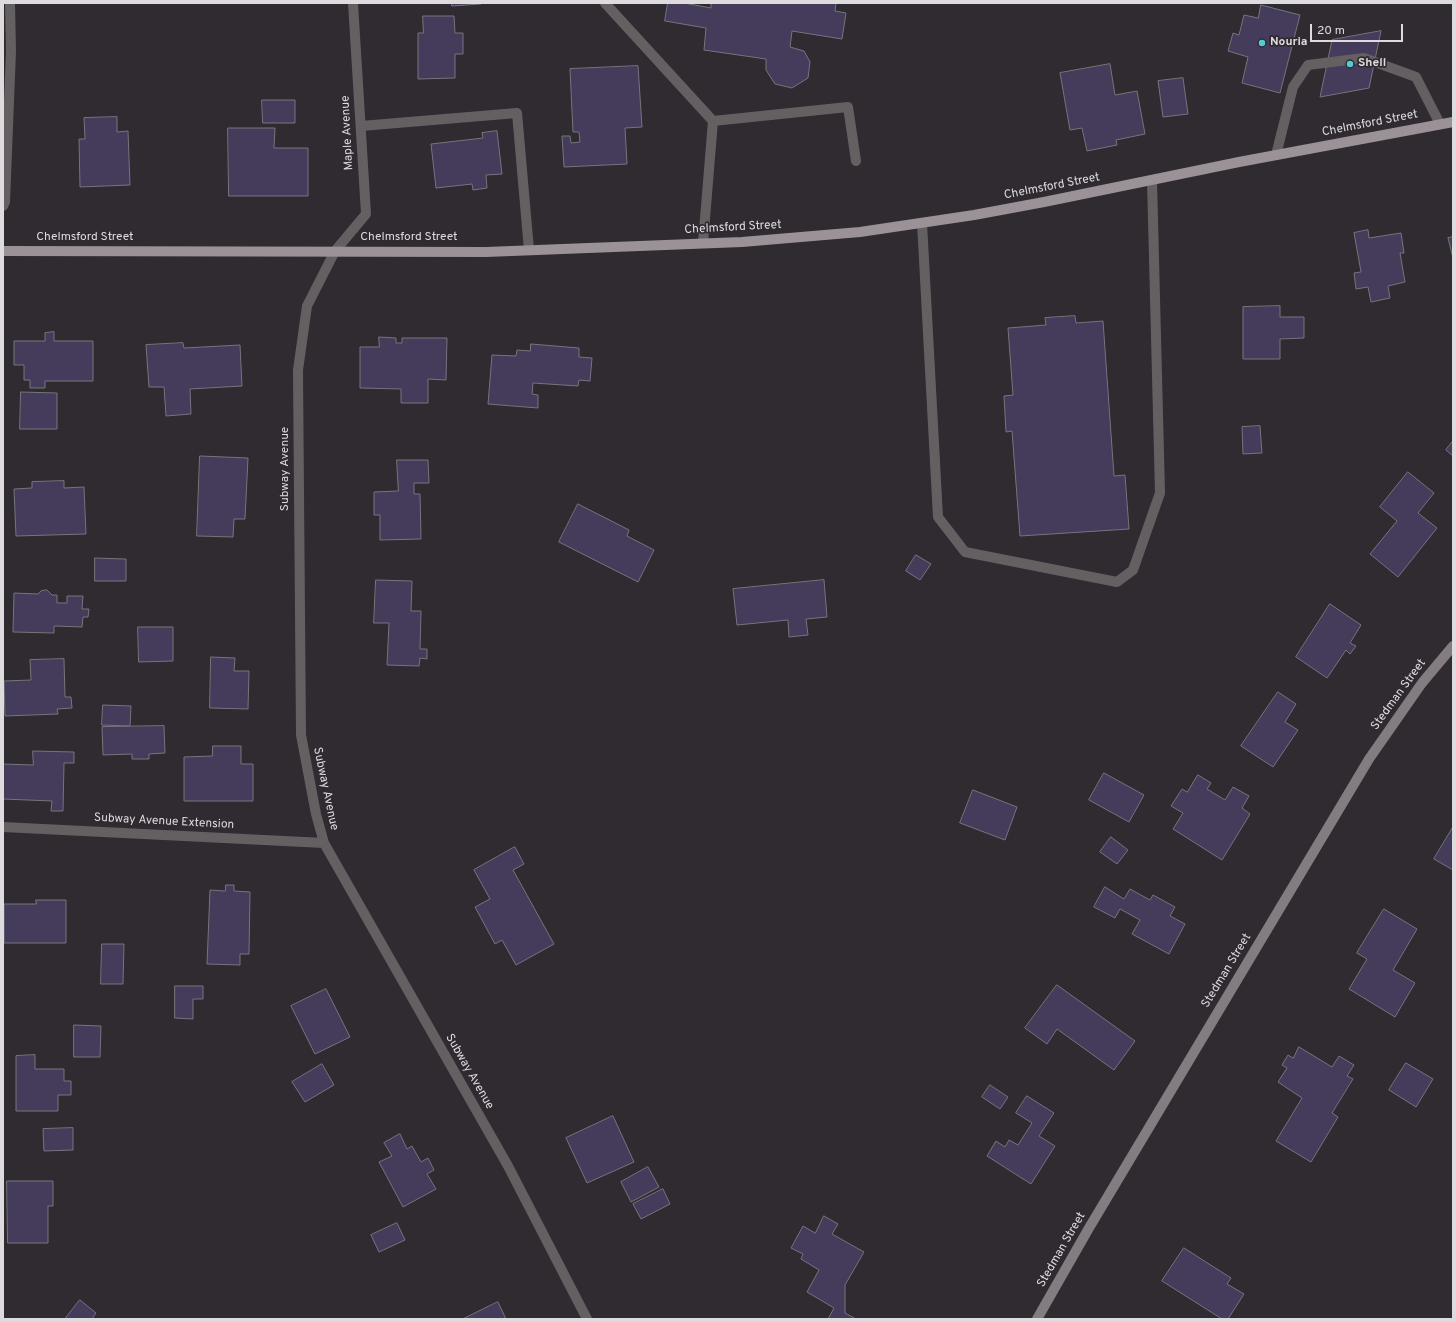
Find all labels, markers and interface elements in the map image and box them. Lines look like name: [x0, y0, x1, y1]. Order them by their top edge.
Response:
scale bar: [1312, 16, 1405, 42]
text: 20 m: [1317, 23, 1345, 39]
place label: Nouria: [1270, 36, 1308, 50]
marker: Nouria: [1257, 38, 1267, 48]
place label: Shell: [1358, 57, 1386, 71]
marker: Shell: [1345, 59, 1355, 69]
street label: Maple Avenue: [339, 95, 357, 171]
street label: Chelmsford Street: [1321, 108, 1419, 140]
street label: Chelmsford Street: [1003, 171, 1101, 203]
street label: Chelmsford Street: [684, 218, 782, 238]
street label: Chelmsford Street: [36, 231, 134, 245]
street label: Chelmsford Street: [360, 231, 458, 245]
street label: Subway Avenue: [279, 427, 293, 511]
street label: Stedman Street: [1368, 657, 1430, 733]
street label: Subway Avenue: [309, 746, 341, 832]
street label: Subway Avenue Extension: [93, 811, 235, 833]
street label: Stedman Street: [1199, 931, 1255, 1011]
street label: Subway Avenue: [442, 1032, 496, 1112]
street label: Stedman Street: [1035, 1210, 1089, 1290]

